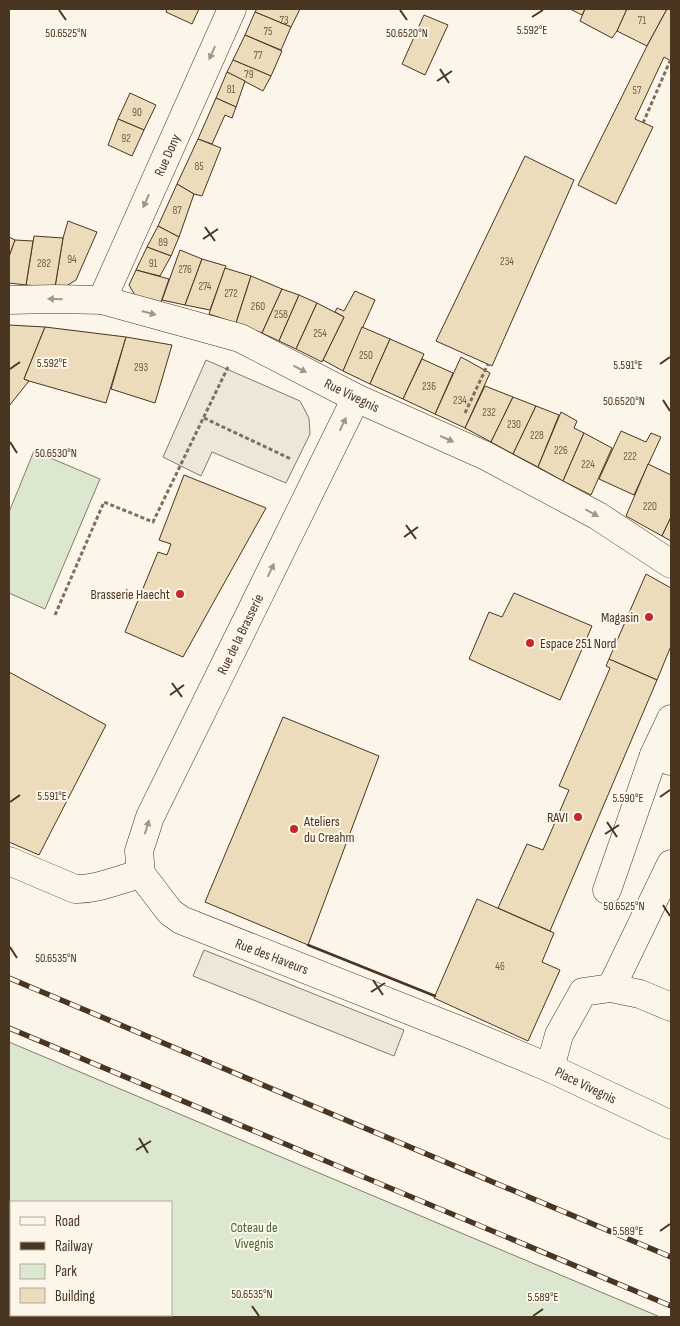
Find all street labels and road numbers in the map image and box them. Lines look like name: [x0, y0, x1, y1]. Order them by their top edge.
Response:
street label: Rue Dony: [151, 131, 184, 179]
street label: Rue Vivegnis: [321, 375, 382, 416]
street label: Rue de la Brasserie: [214, 591, 267, 677]
street label: Rue des Haveurs: [233, 935, 311, 978]
street label: Place Vivegnis: [552, 1063, 619, 1108]

